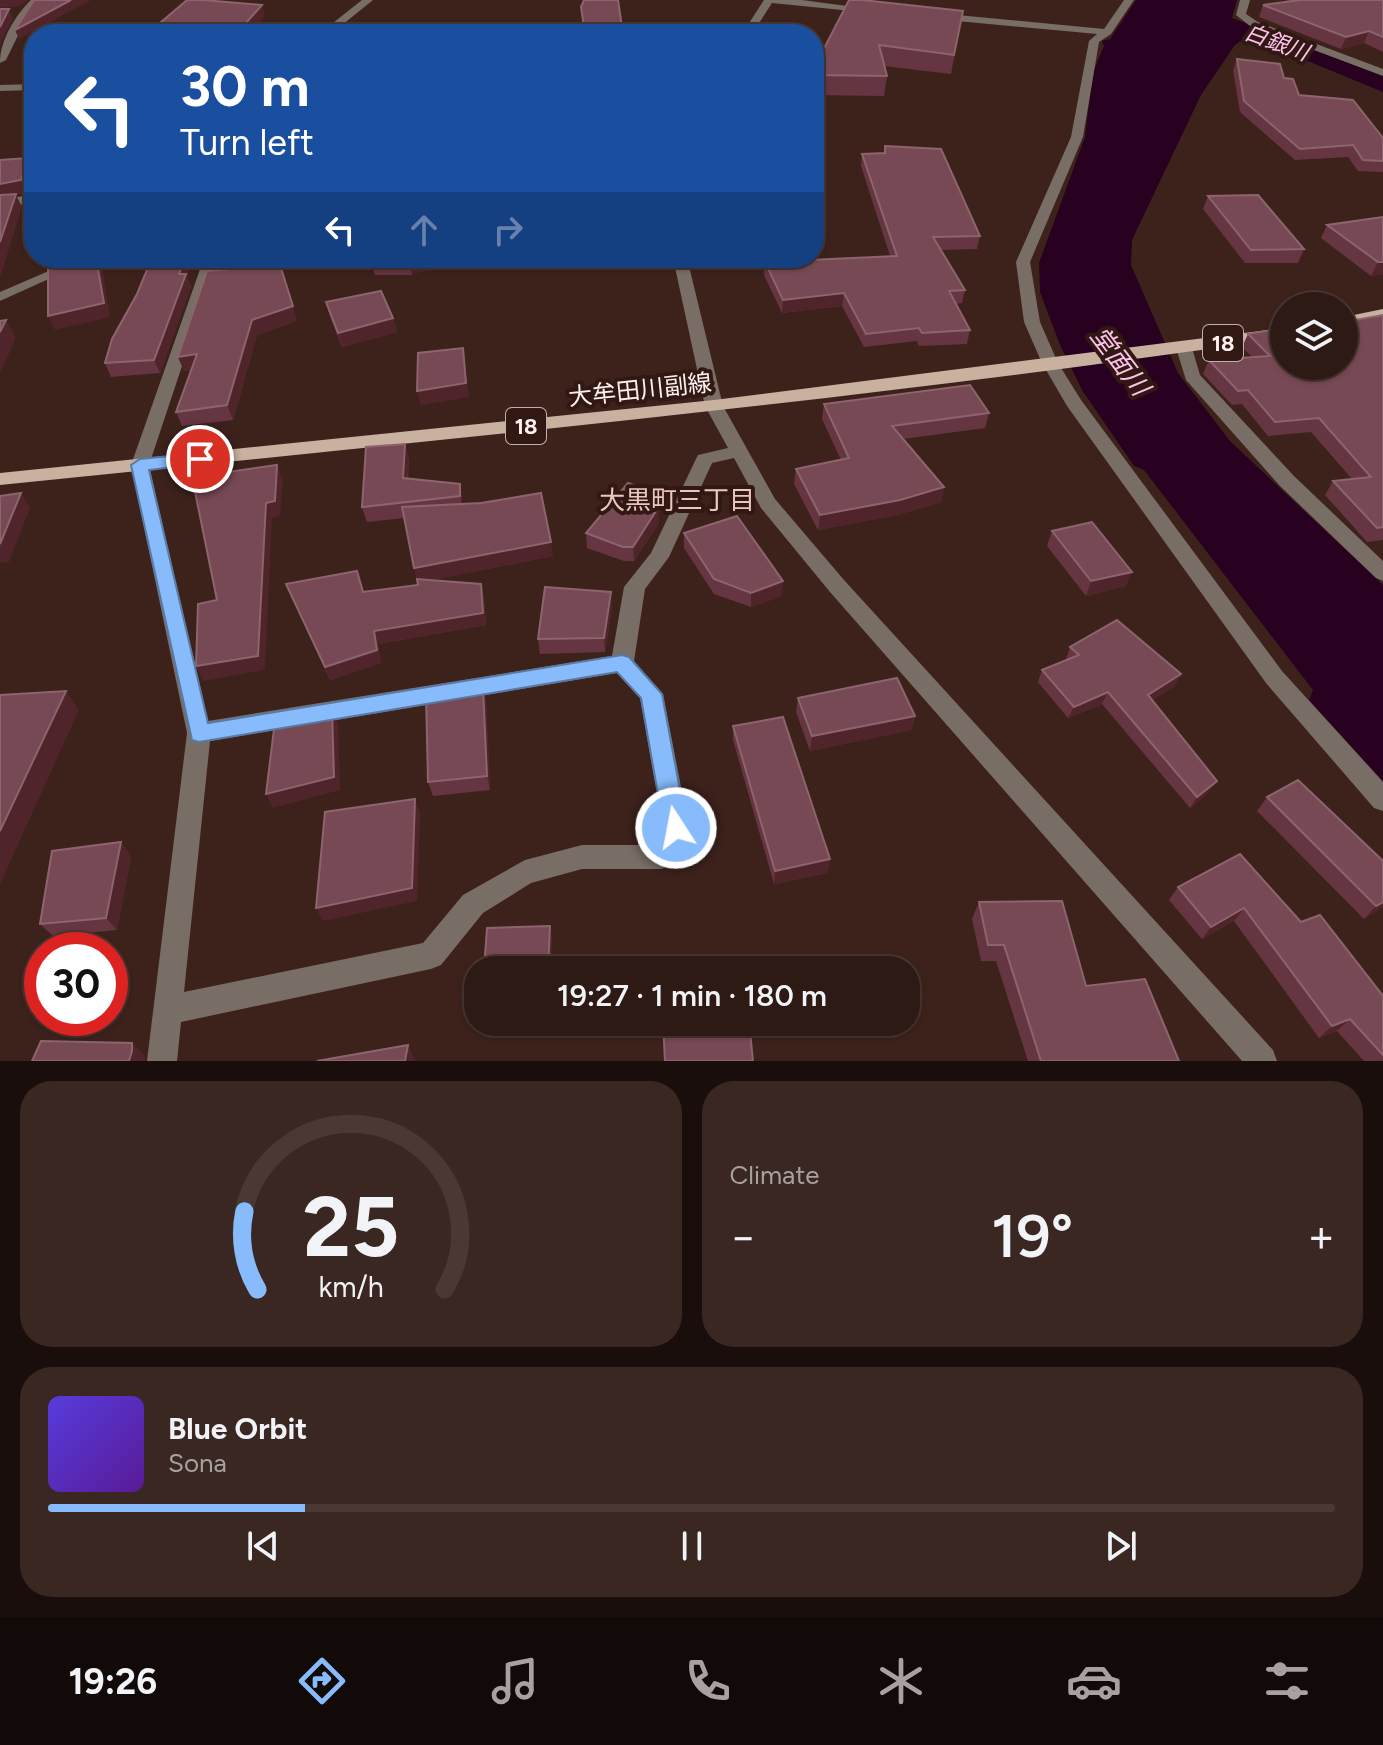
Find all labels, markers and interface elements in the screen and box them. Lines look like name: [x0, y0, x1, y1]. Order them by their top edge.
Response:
water label: 白銀川: [1241, 18, 1314, 67]
text: 30 m: [180, 53, 310, 120]
icon: left: [48, 56, 152, 160]
text: Turn left: [180, 121, 314, 164]
icon: left: [318, 208, 362, 252]
icon: ahead: [402, 208, 446, 252]
icon: right: [486, 208, 530, 252]
map controls: [1270, 292, 1358, 380]
button: layers: [1270, 292, 1358, 380]
water label: 堂面川: [1084, 320, 1158, 404]
road number: 18: [1203, 325, 1243, 361]
street label: 大牟田川副線: [567, 368, 713, 411]
road number: 18: [506, 408, 546, 444]
pin: [166, 425, 234, 493]
icon: arrive: [178, 437, 222, 481]
district label: 大黒町三丁目: [599, 484, 755, 516]
position arrow: [634, 786, 718, 870]
speed limit sign: 30: [24, 932, 128, 1036]
text: 19:27 · 1 min · 180 m: [557, 977, 827, 1014]
text: Climate: [730, 1159, 819, 1191]
text: 25: [303, 1177, 399, 1277]
text: 19°: [991, 1200, 1073, 1272]
text: −: [730, 1210, 757, 1263]
text: +: [1308, 1210, 1335, 1263]
text: km/h: [318, 1270, 383, 1304]
text: Blue Orbit: [168, 1410, 307, 1447]
text: Sona: [168, 1447, 227, 1479]
icon: previous: [241, 1524, 285, 1568]
icon: pause: [670, 1524, 714, 1568]
icon: next: [1099, 1524, 1143, 1568]
icon: directions: [294, 1653, 350, 1709]
icon: music: [487, 1653, 543, 1709]
icon: phone: [680, 1653, 736, 1709]
icon: climate: [873, 1653, 929, 1709]
icon: car: [1066, 1653, 1122, 1709]
icon: filters: [1259, 1653, 1315, 1709]
text: 19:26: [68, 1660, 157, 1703]

